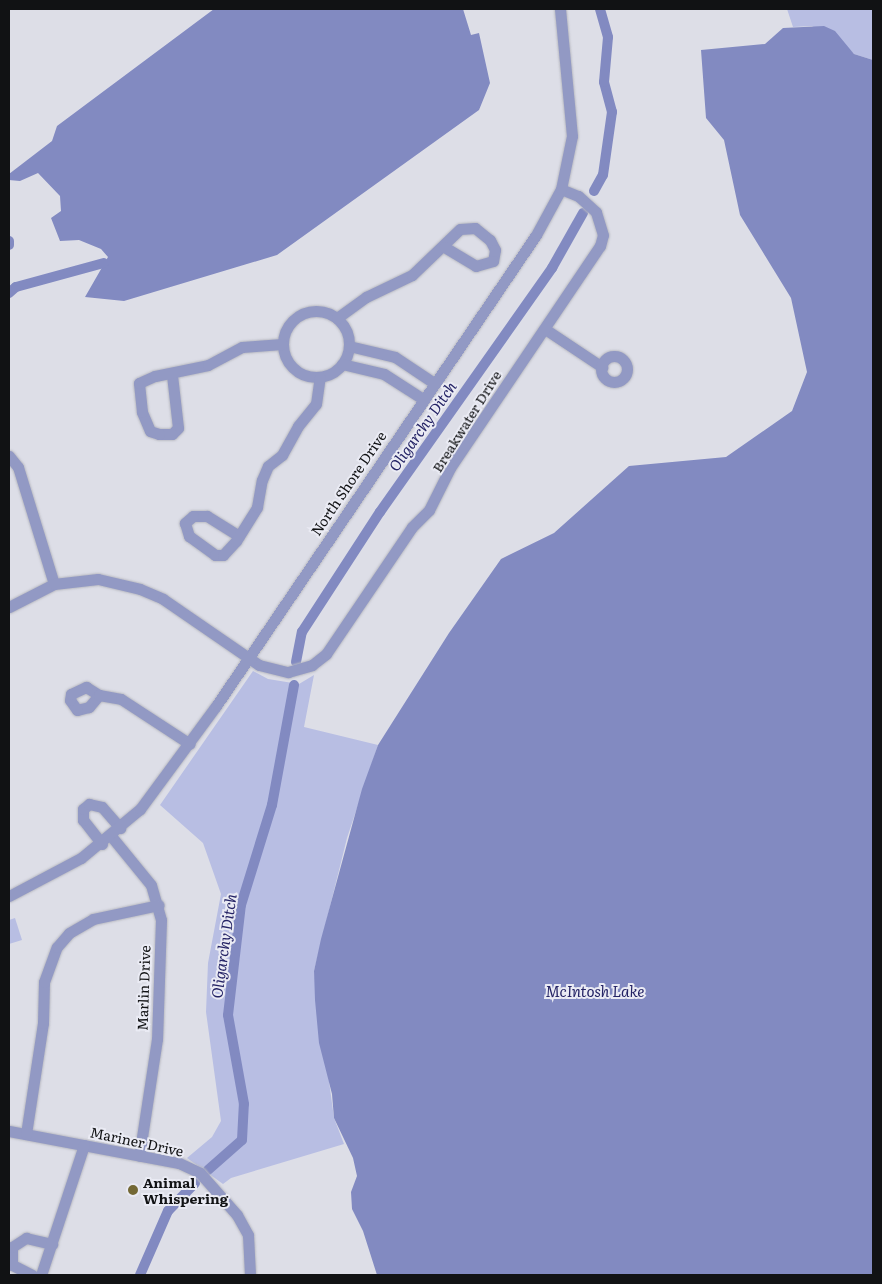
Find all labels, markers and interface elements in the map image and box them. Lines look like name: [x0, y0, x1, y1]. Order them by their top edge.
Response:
street label: Breakwater Drive: [428, 367, 504, 475]
water label: Oligarchy Ditch: [384, 378, 460, 474]
street label: North Shore Drive: [307, 428, 389, 538]
water label: Oligarchy Ditch: [207, 893, 239, 999]
street label: Marlin Drive: [133, 945, 153, 1031]
water label: McIntosh Lake: [546, 982, 644, 1000]
street label: Mariner Drive: [89, 1123, 185, 1159]
place label: Animal Whispering: [143, 1174, 228, 1206]
marker: Animal Whispering: [127, 1184, 139, 1196]

